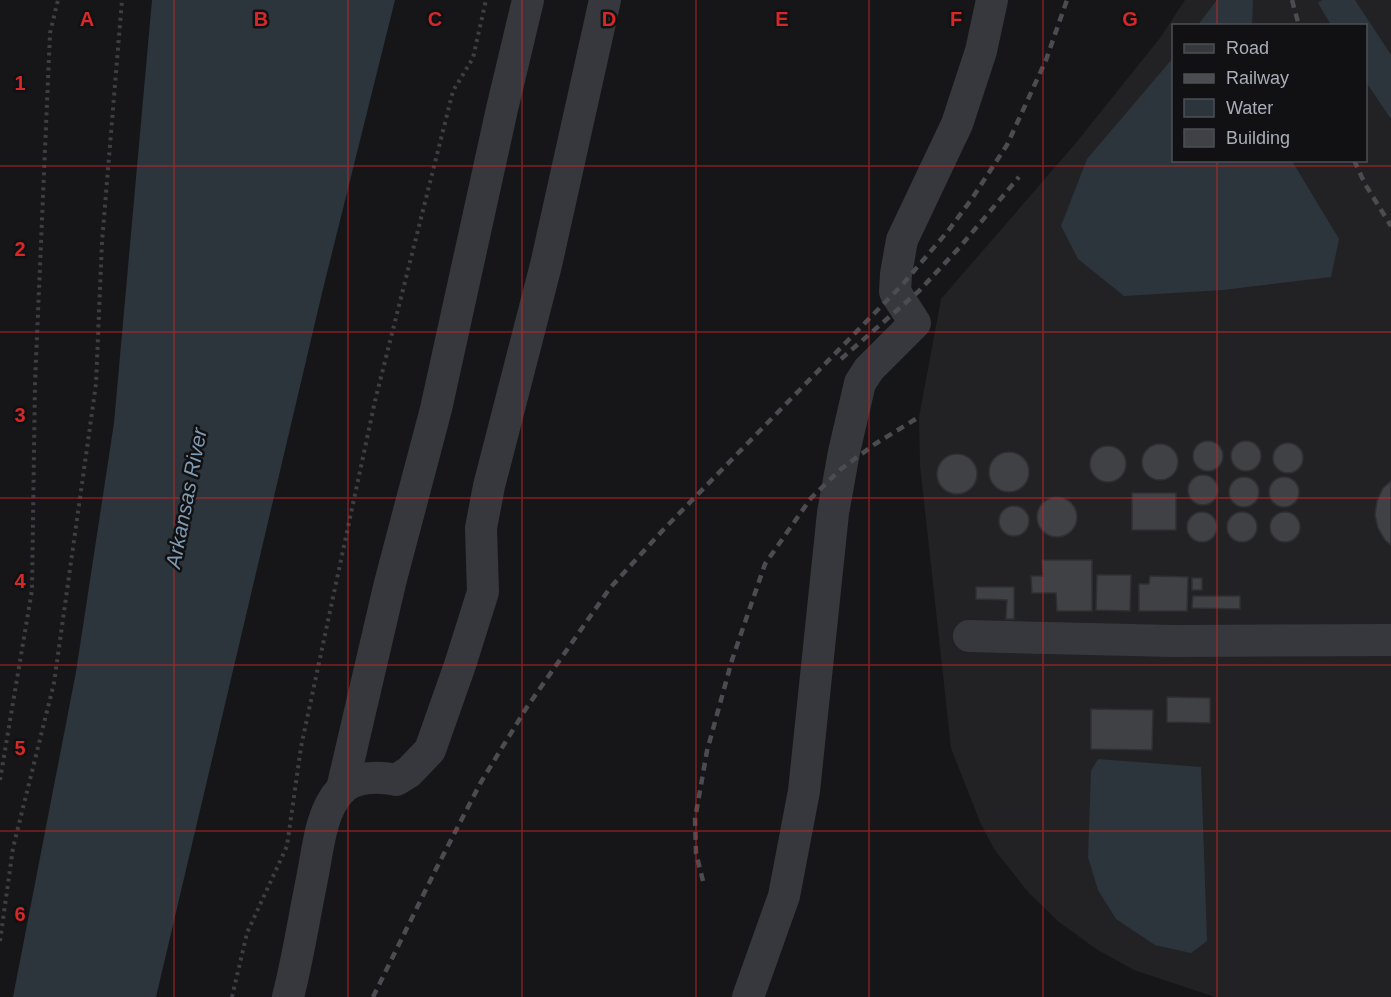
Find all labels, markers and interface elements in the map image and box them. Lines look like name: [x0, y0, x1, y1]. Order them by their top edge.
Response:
text: A: [80, 8, 94, 30]
text: B: [254, 8, 268, 30]
text: C: [428, 8, 442, 30]
text: D: [602, 8, 616, 30]
text: E: [775, 8, 789, 30]
text: F: [950, 8, 962, 30]
text: G: [1122, 8, 1138, 30]
legend: [1172, 24, 1367, 162]
text: Road: [1226, 38, 1269, 58]
text: Railway: [1226, 68, 1289, 88]
text: 1: [14, 72, 26, 94]
text: Water: [1226, 98, 1273, 118]
text: Building: [1226, 128, 1290, 148]
text: 2: [14, 238, 26, 260]
text: 3: [14, 404, 26, 426]
water label: Arkansas River: [161, 425, 211, 572]
text: 4: [14, 570, 26, 592]
text: 5: [14, 737, 26, 759]
text: 6: [14, 903, 26, 925]

